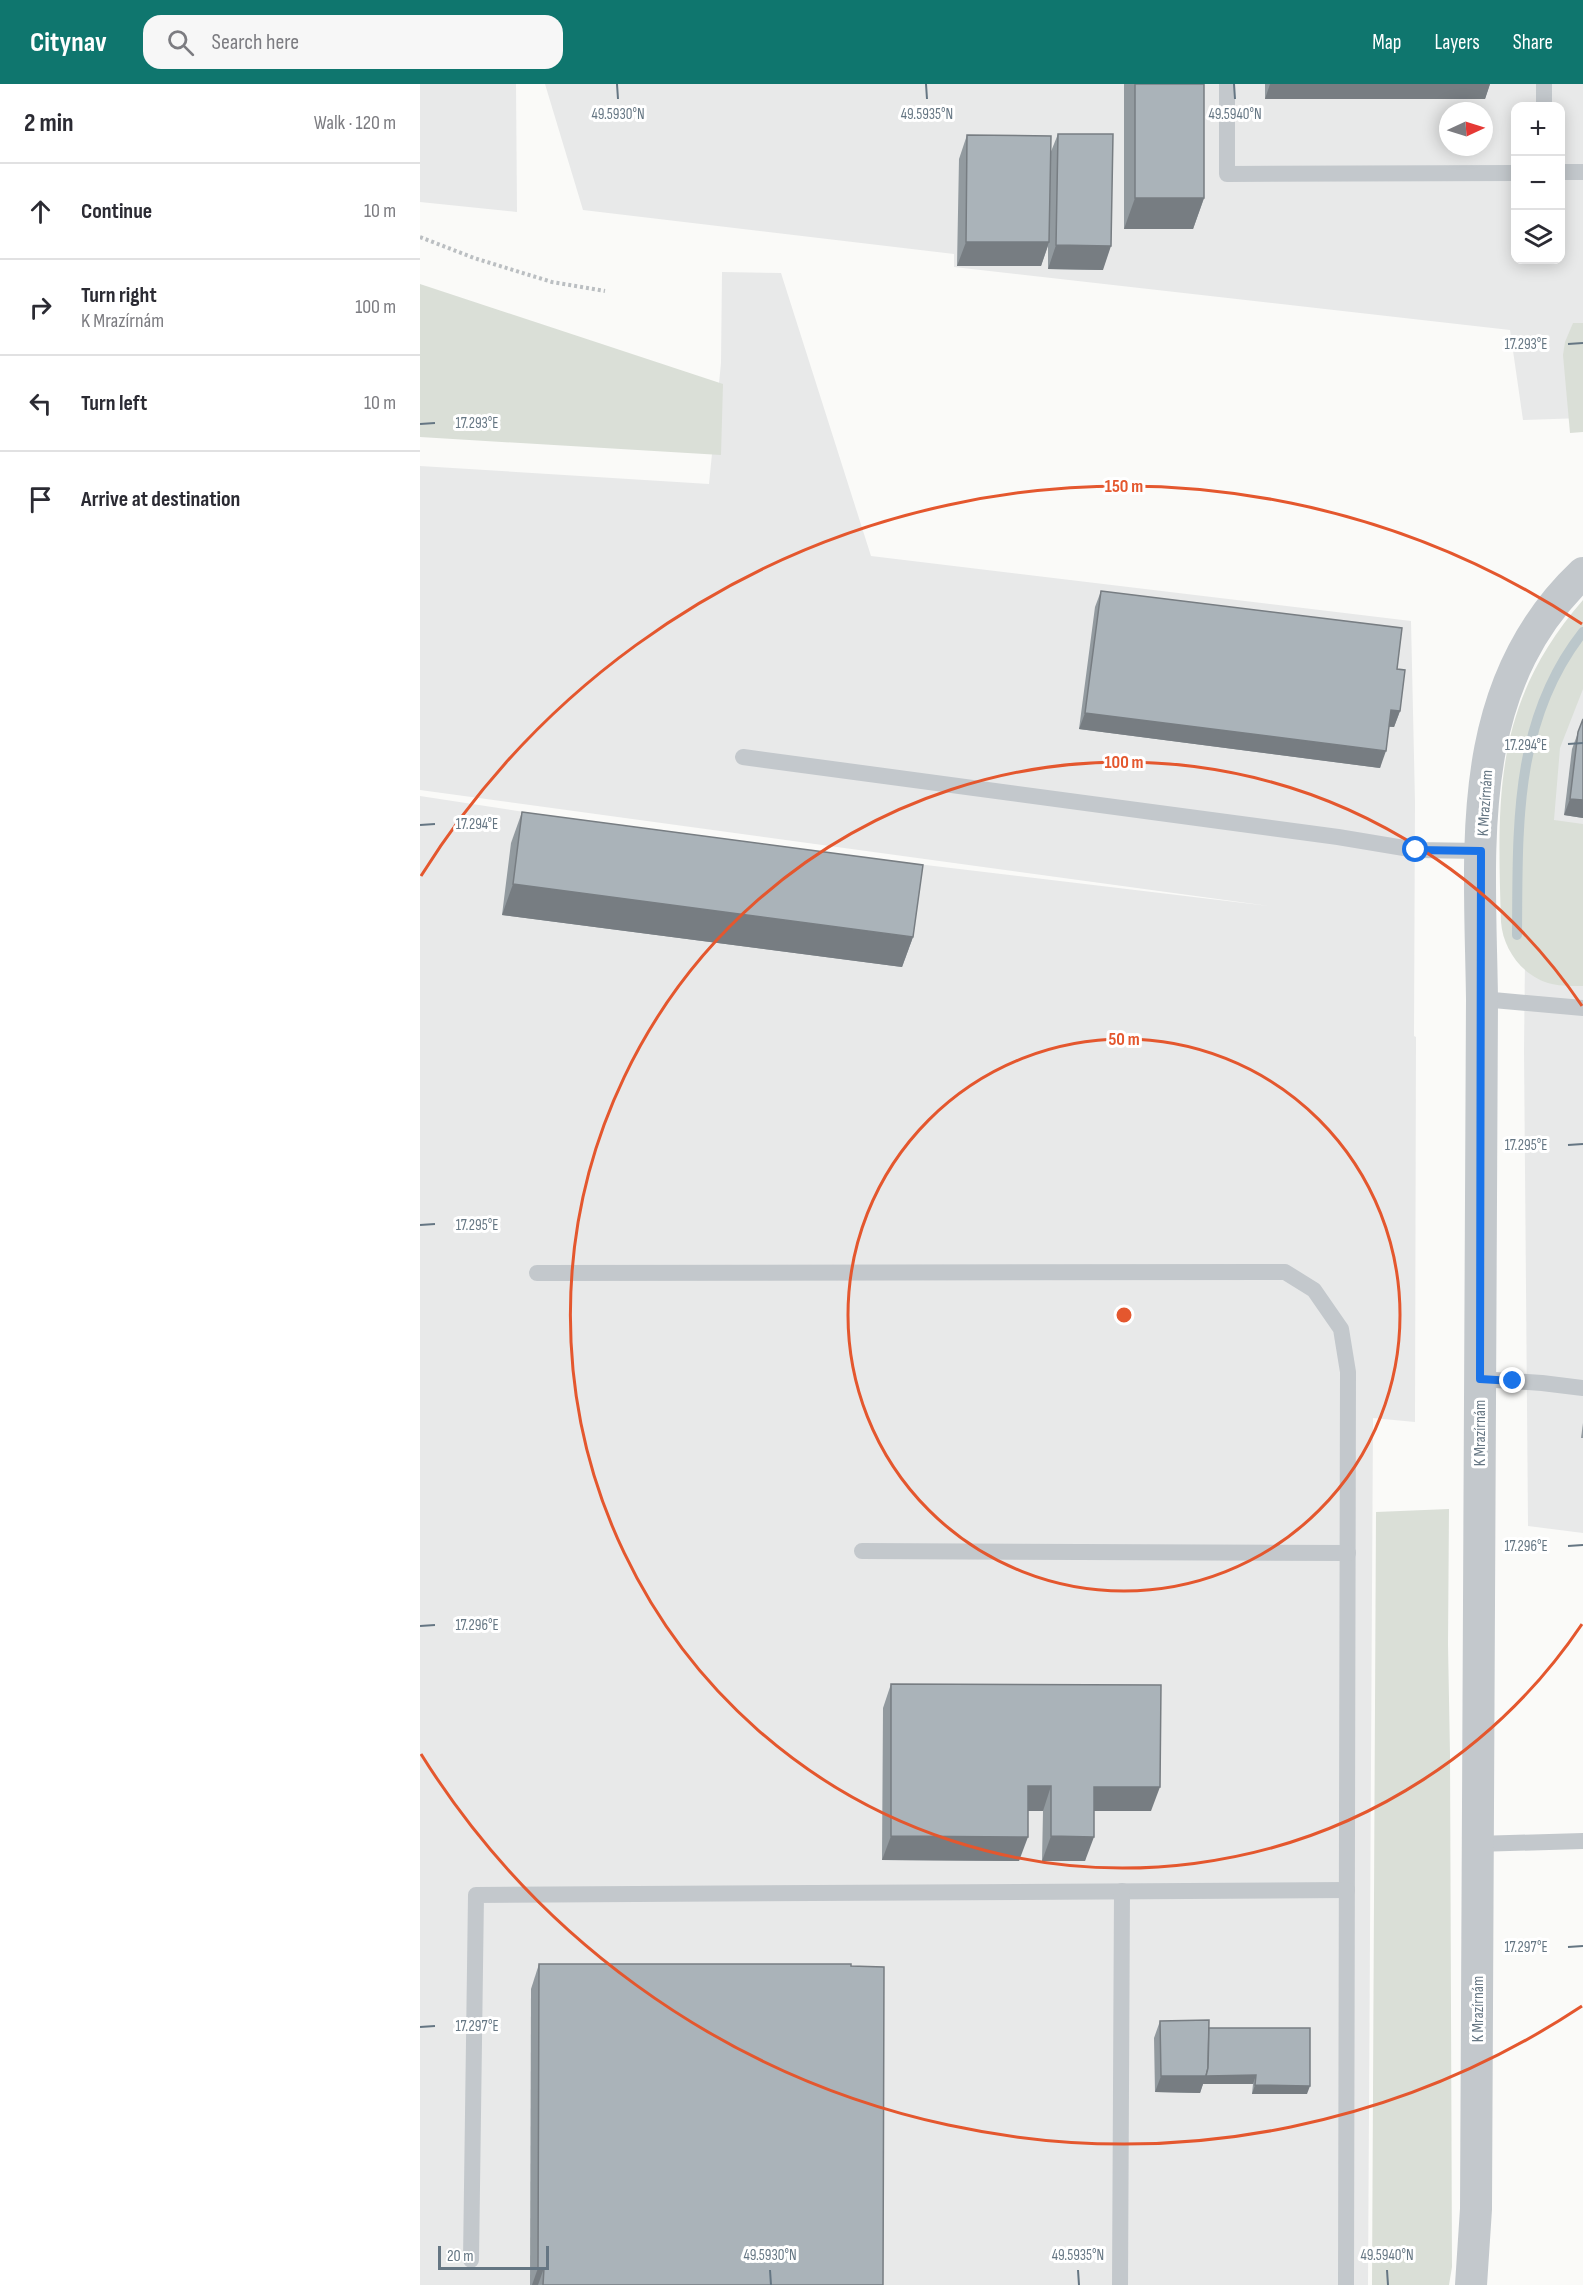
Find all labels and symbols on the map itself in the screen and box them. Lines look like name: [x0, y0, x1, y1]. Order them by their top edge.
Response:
north arrow: [1439, 102, 1493, 156]
text: 49.5930°N: [591, 105, 645, 124]
text: 49.5935°N: [901, 105, 953, 124]
text: 49.5940°N: [1208, 105, 1262, 124]
text: 17.293°E: [1505, 335, 1547, 354]
text: 17.293°E: [456, 414, 498, 433]
text: 150 m: [1105, 476, 1143, 497]
text: 17.294°E: [1505, 736, 1547, 755]
text: 100 m: [1105, 752, 1144, 773]
street label: K Mrazírnám: [1474, 769, 1497, 837]
text: 17.294°E: [456, 815, 498, 834]
route start: [1402, 836, 1428, 862]
text: 50 m: [1108, 1029, 1140, 1050]
text: 17.295°E: [1505, 1136, 1547, 1155]
text: 17.295°E: [456, 1216, 498, 1235]
centre of rings: [1114, 1305, 1134, 1325]
route end: [1499, 1367, 1525, 1393]
street label: K Mrazírnám: [1471, 1400, 1490, 1466]
text: 17.296°E: [1504, 1537, 1548, 1556]
text: 17.296°E: [455, 1616, 499, 1635]
text: 17.297°E: [1504, 1938, 1548, 1957]
street label: K Mrazírnám: [1469, 1976, 1488, 2042]
text: 17.297°E: [455, 2017, 499, 2036]
scale bar: [438, 2243, 549, 2270]
text: 49.5930°N: [743, 2246, 797, 2265]
text: 49.5935°N: [1052, 2246, 1104, 2265]
text: 49.5940°N: [1360, 2246, 1414, 2265]

